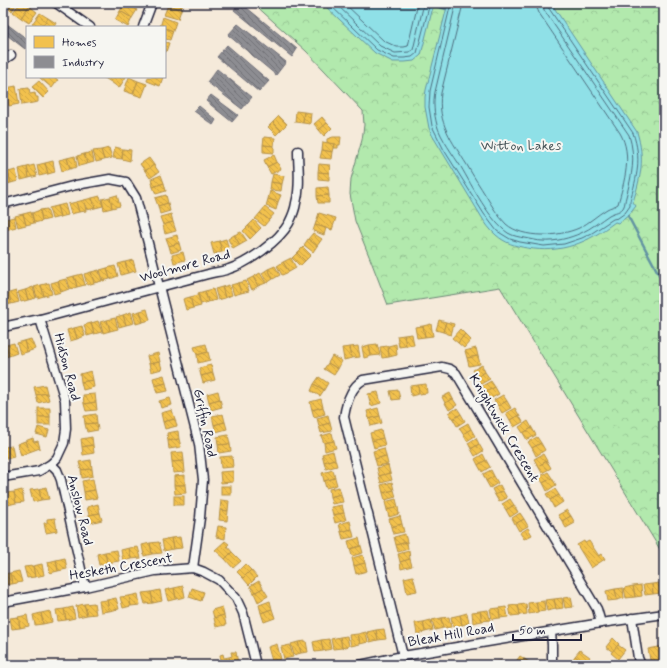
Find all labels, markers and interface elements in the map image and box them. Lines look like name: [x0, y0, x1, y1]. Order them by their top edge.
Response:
legend: [26, 26, 166, 78]
text: Homes: [62, 35, 97, 51]
text: Industry: [62, 55, 104, 71]
park label: Witton Lakes: [481, 137, 561, 155]
street label: Woolmore Road: [138, 245, 232, 287]
street label: Hidson Road: [49, 331, 85, 403]
street label: Knightwick Crescent: [464, 371, 543, 486]
street label: Griffin Road: [189, 387, 221, 459]
street label: Anslow Road: [63, 473, 97, 547]
street label: Hesketh Crescent: [68, 549, 174, 585]
scale bar: [513, 616, 581, 642]
street label: Bleak Hill Road: [407, 619, 495, 651]
text: 50 m: [519, 623, 546, 639]

